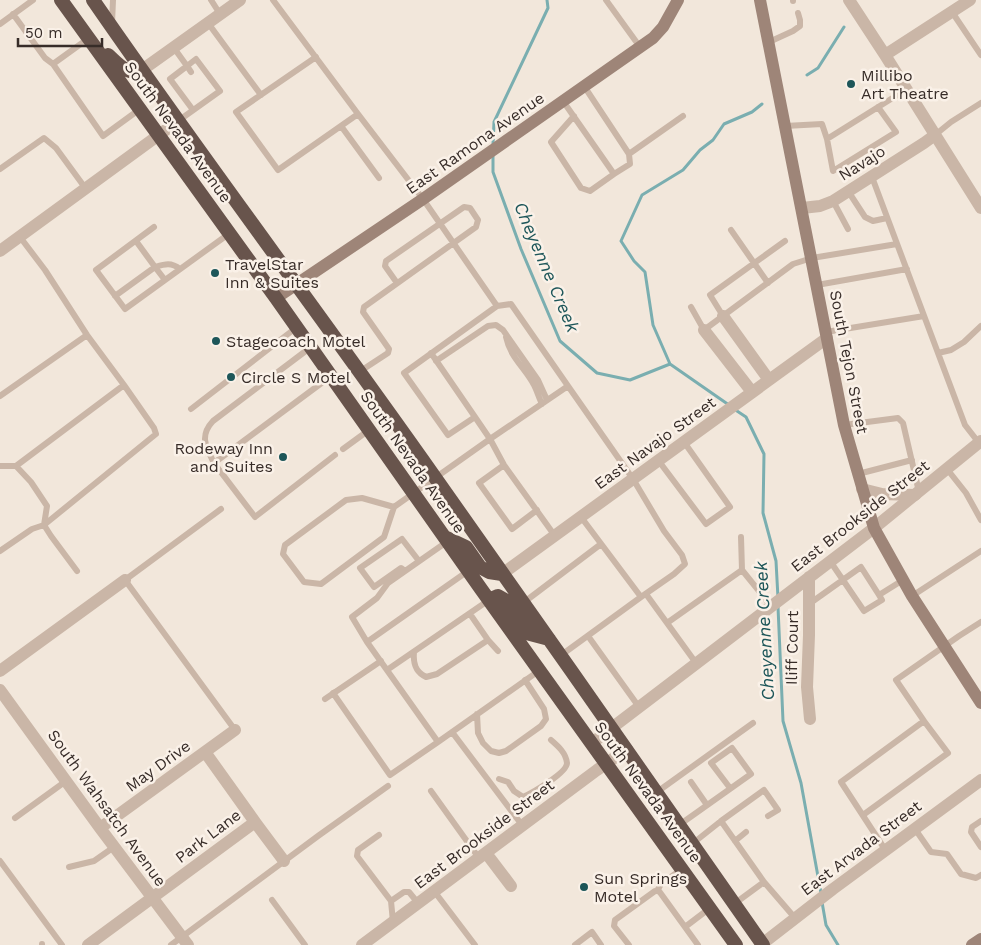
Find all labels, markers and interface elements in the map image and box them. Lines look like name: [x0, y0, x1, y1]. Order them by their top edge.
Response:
scale bar: [18, 15, 101, 47]
text: 50 m: [25, 24, 62, 42]
street label: South Nevada Avenue: [120, 58, 236, 206]
place label: Millibo Art Theatre: [861, 66, 949, 103]
marker: Millibo Art Theatre: [845, 78, 857, 90]
street label: East Ramona Avenue: [402, 88, 548, 198]
street label: Navajo: [835, 141, 889, 185]
water label: Cheyenne Creek: [510, 199, 584, 336]
place label: TravelStar Inn & Suites: [225, 255, 319, 292]
marker: TravelStar Inn & Suites: [209, 267, 221, 279]
street label: South Tejon Street: [826, 289, 872, 436]
place label: Stagecoach Motel: [226, 332, 366, 351]
marker: Stagecoach Motel: [210, 335, 222, 347]
place label: Circle S Motel: [241, 368, 351, 387]
marker: Circle S Motel: [225, 371, 237, 383]
street label: South Nevada Avenue: [357, 387, 469, 537]
street label: East Navajo Street: [591, 393, 719, 493]
place label: Rodeway Inn and Suites: [174, 439, 273, 476]
marker: Rodeway Inn and Suites: [277, 451, 289, 463]
street label: East Brookside Street: [787, 456, 933, 576]
water label: Cheyenne Creek: [750, 560, 778, 701]
street label: Iliff Court: [782, 610, 802, 685]
street label: South Nevada Avenue: [590, 718, 706, 866]
street label: South Wahsatch Avenue: [44, 726, 170, 890]
street label: May Drive: [122, 736, 194, 796]
street label: East Brookside Street: [410, 775, 558, 893]
street label: East Arvada Street: [797, 796, 925, 899]
street label: Park Lane: [171, 805, 245, 867]
place label: Sun Springs Motel: [594, 869, 687, 906]
marker: Sun Springs Motel: [578, 881, 590, 893]

